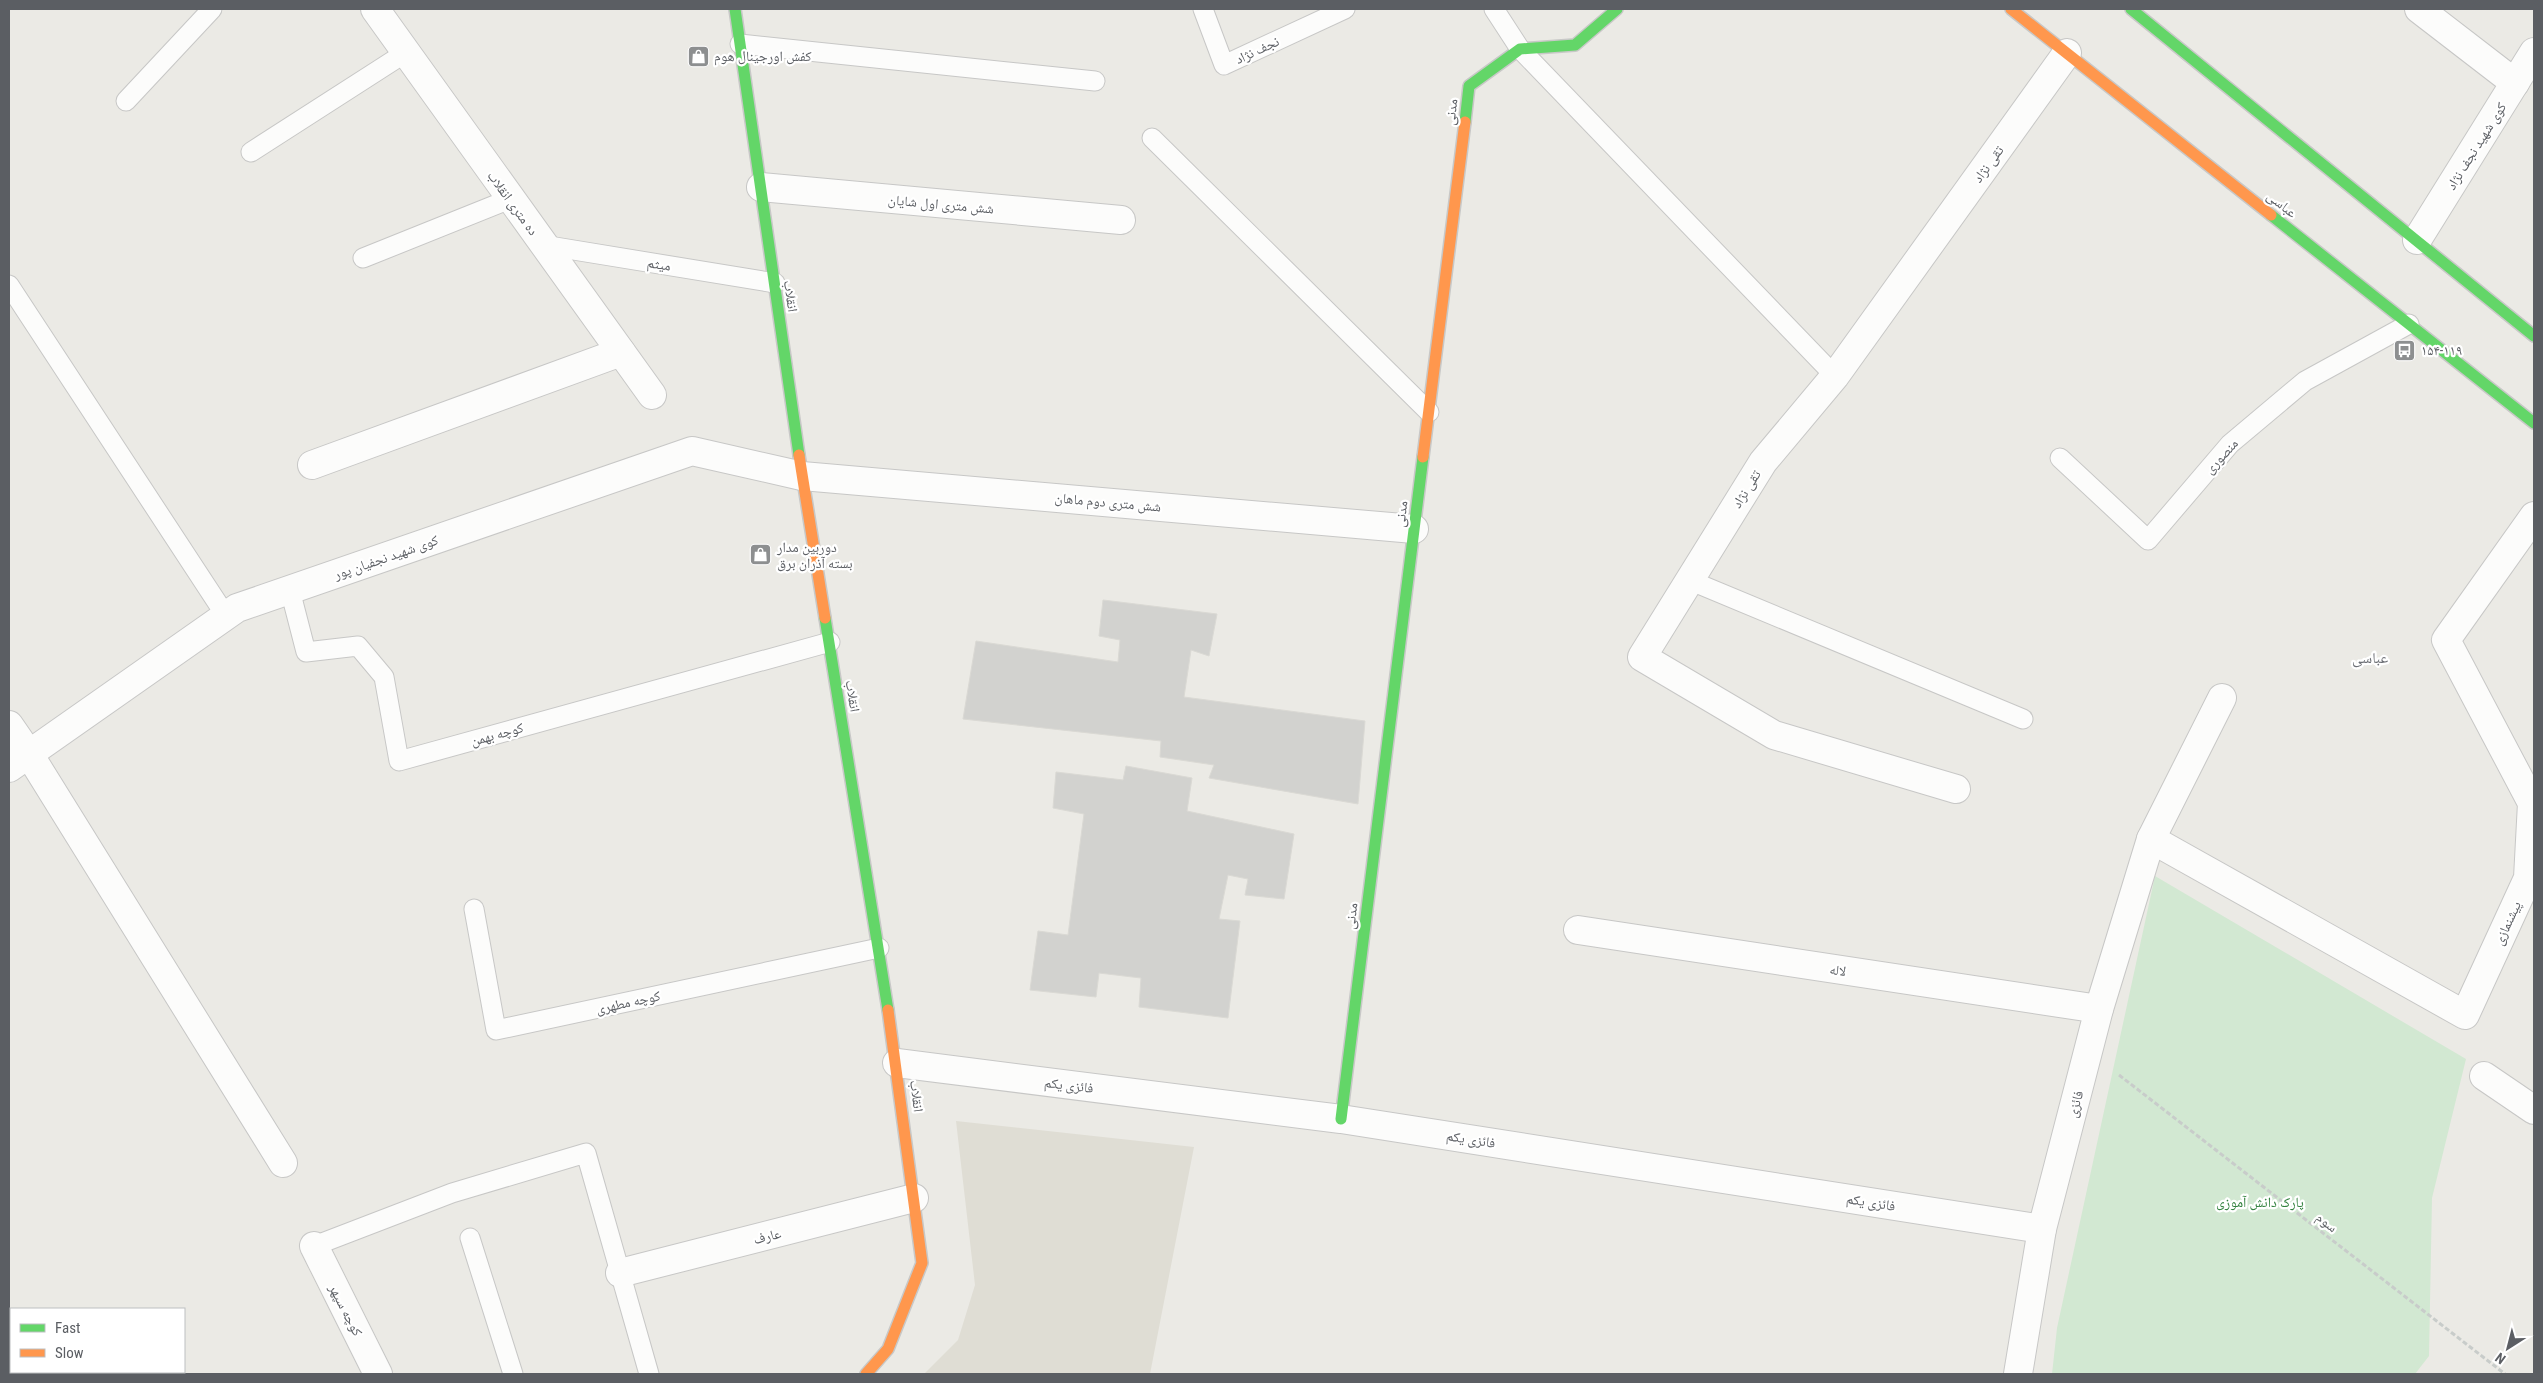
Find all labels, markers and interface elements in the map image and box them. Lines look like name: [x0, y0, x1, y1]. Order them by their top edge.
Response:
street label: نجف نژاد: [1233, 33, 1282, 68]
shop icon: کفش اورجینال هوم: [686, 44, 710, 68]
place label: کفش اورجینال هوم: [714, 48, 812, 66]
street label: مدنی: [1441, 98, 1462, 126]
street label: کوی شهید نجف نژاد: [2443, 99, 2510, 193]
street label: تقی نژاد: [1969, 142, 2008, 186]
street label: ده متری انقلاب: [483, 168, 542, 239]
street label: عباسى: [2263, 187, 2300, 221]
street label: شش متری اول شایان: [887, 191, 995, 218]
street label: میثم: [646, 254, 672, 276]
street label: انقلاب: [780, 279, 801, 313]
bus stop icon: ۱۵۴-۱۱۹: [2393, 338, 2417, 362]
place label: ۱۵۴-۱۱۹: [2421, 342, 2462, 358]
street label: منصوری: [2201, 435, 2242, 477]
street label: تقی نژاد: [1728, 467, 1765, 511]
street label: شش متری دوم ماهان: [1054, 489, 1162, 517]
street label: مدنی: [1391, 500, 1412, 528]
street label: کوی شهید نجفیان پور: [331, 532, 441, 584]
place label: دوربین مدار بسته آذران برق: [776, 539, 853, 572]
shop icon: دوربین مدار بسته آذران برق: [749, 543, 773, 567]
district label: عباسی: [2352, 649, 2388, 668]
street label: انقلاب: [842, 679, 863, 713]
street label: کوچه بهمن: [469, 719, 526, 750]
street label: پیشنمازی: [2490, 898, 2525, 948]
street label: مدنی: [1341, 902, 1362, 930]
street label: لاله: [1829, 961, 1847, 979]
street label: کوچه مطهری: [594, 987, 662, 1018]
street label: فائزی یکم: [1043, 1074, 1095, 1098]
street label: انقلاب: [907, 1079, 927, 1113]
street label: فائزی: [2064, 1089, 2087, 1120]
street label: فائزی یکم: [1445, 1127, 1497, 1153]
street label: فائزی یکم: [1845, 1190, 1897, 1216]
park label: پارک دانش آموزی: [2216, 1194, 2304, 1211]
street label: سوم: [2312, 1209, 2341, 1237]
street label: عارف: [752, 1225, 783, 1248]
street label: کوچه سپهر: [325, 1281, 366, 1339]
legend: [10, 1308, 185, 1373]
text: Fast: [55, 1319, 80, 1337]
north arrow: [2483, 1323, 2533, 1373]
text: Slow: [55, 1344, 84, 1362]
text: N: [2492, 1350, 2509, 1368]

